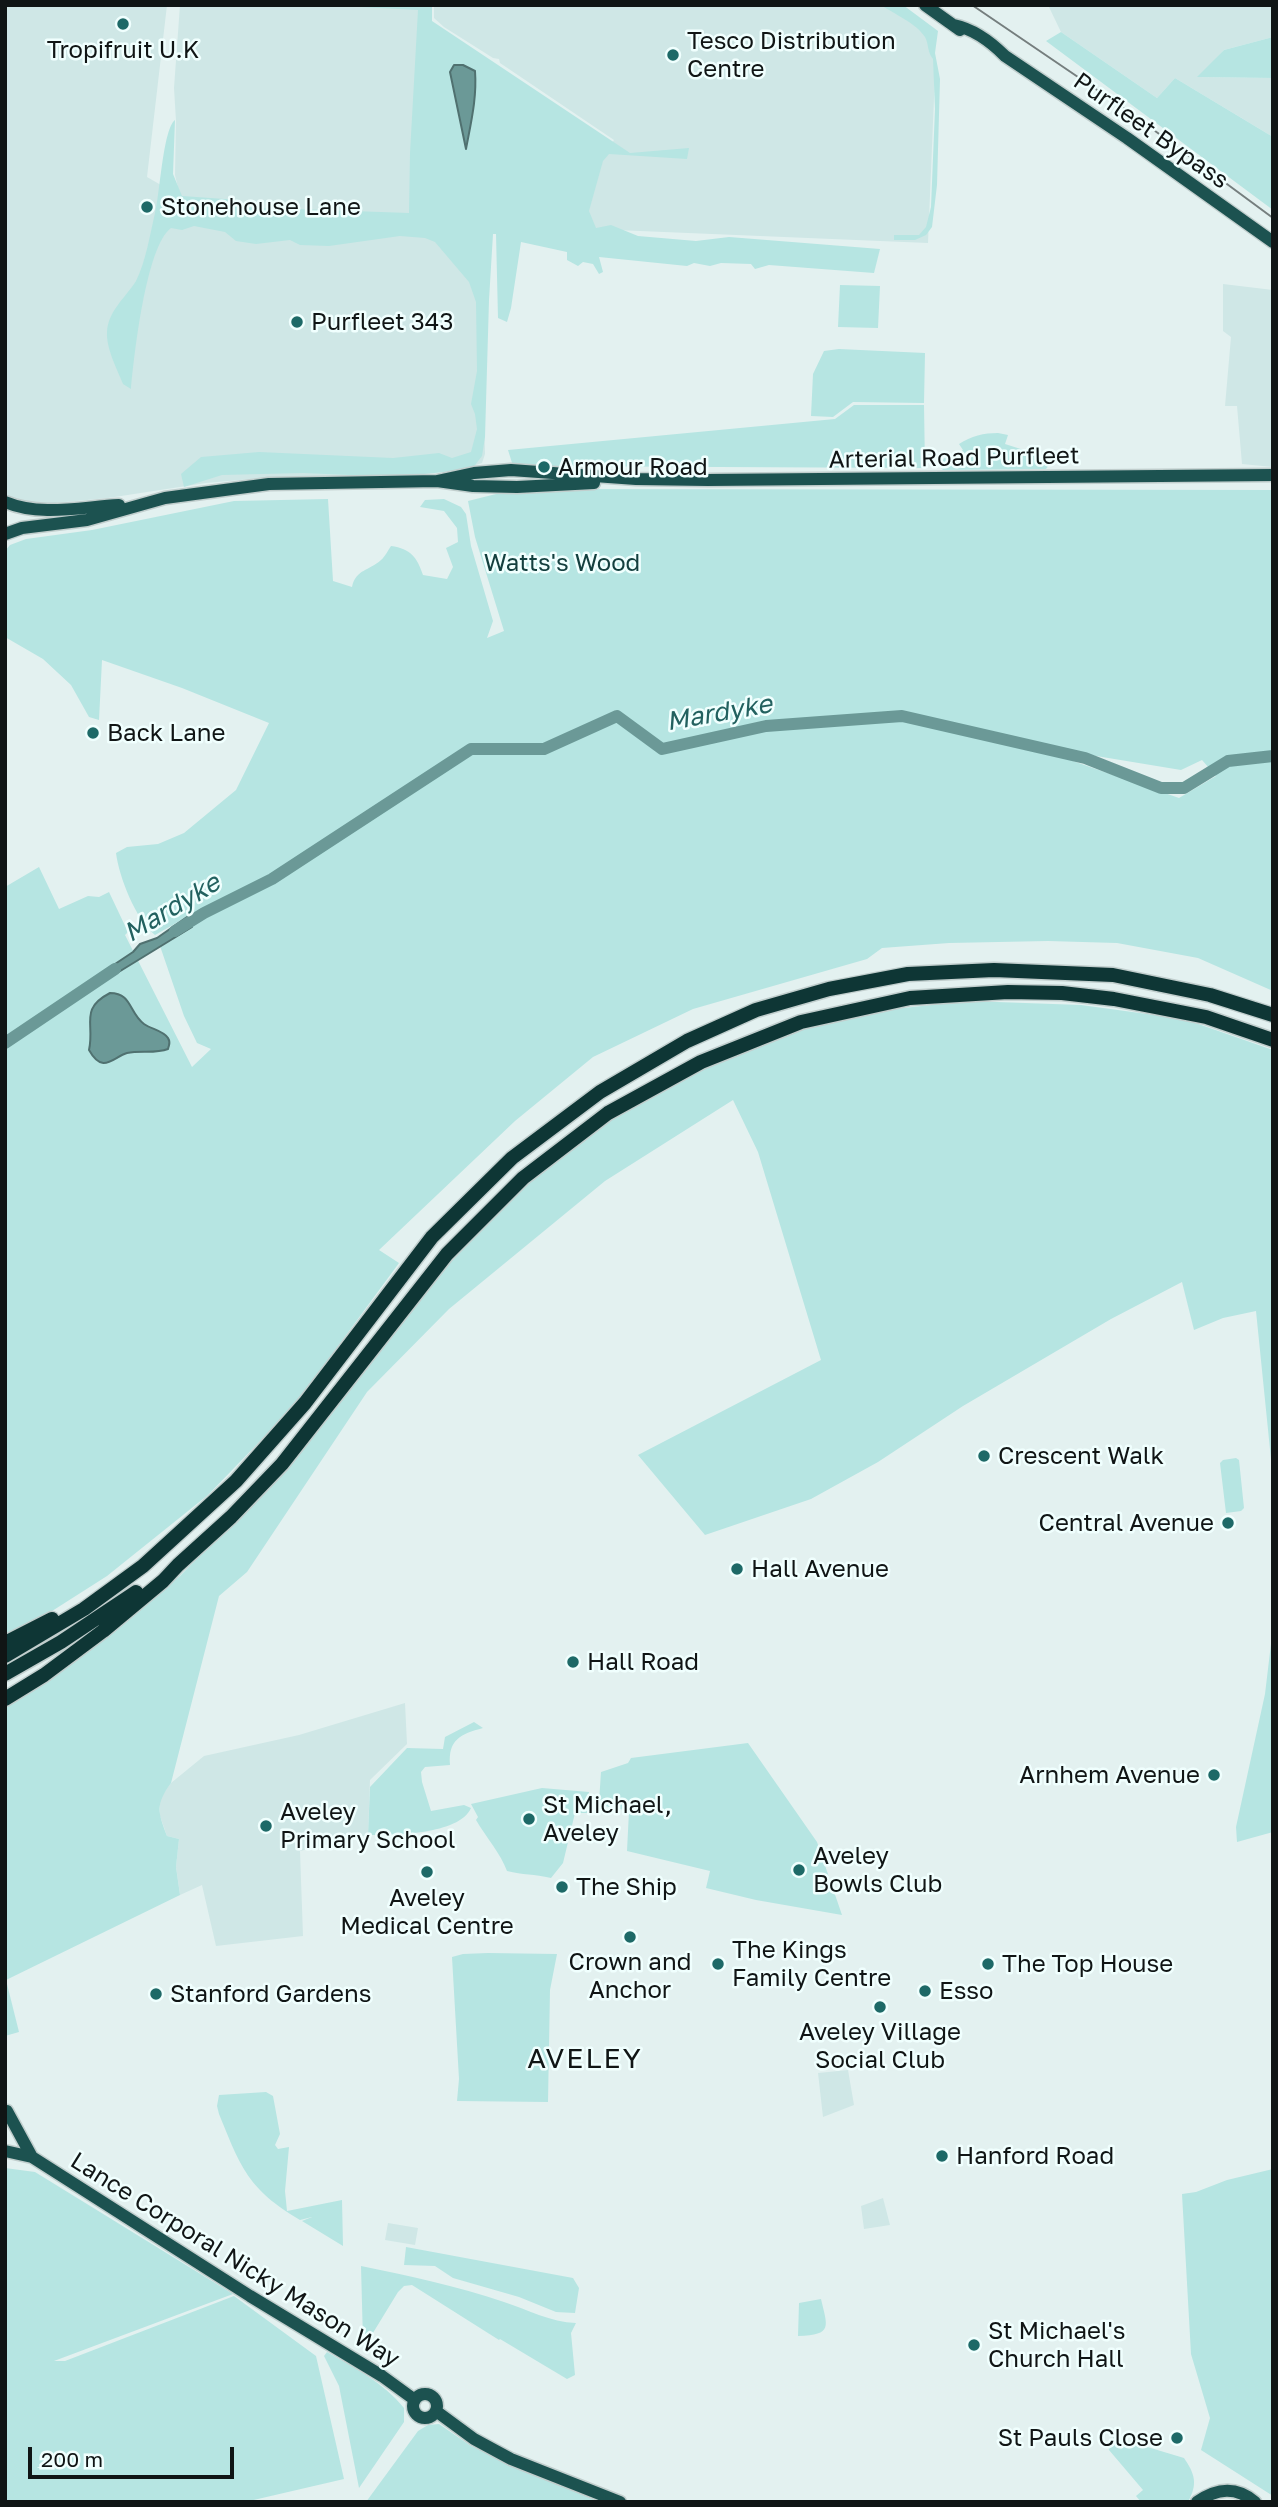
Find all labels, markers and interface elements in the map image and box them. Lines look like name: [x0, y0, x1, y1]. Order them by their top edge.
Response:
marker: Tropifruit U.K: [115, 16, 131, 32]
place label: Tesco Distribution Centre: [687, 27, 896, 83]
place label: Tropifruit U.K: [47, 36, 199, 64]
marker: Tesco Distribution Centre: [665, 47, 681, 63]
street label: Purfleet Bypass: [1068, 67, 1234, 195]
place label: Stonehouse Lane: [161, 193, 361, 221]
marker: Stonehouse Lane: [139, 199, 155, 215]
place label: Purfleet 343: [311, 308, 453, 336]
marker: Purfleet 343: [289, 314, 305, 330]
street label: Arterial Road Purfleet: [828, 441, 1080, 475]
place label: Armour Road: [558, 453, 708, 481]
marker: Armour Road: [536, 459, 552, 475]
park label: Watts's Wood: [484, 549, 640, 577]
water label: Mardyke: [664, 688, 774, 738]
place label: Back Lane: [107, 719, 225, 747]
marker: Back Lane: [85, 725, 101, 741]
water label: Mardyke: [118, 867, 226, 949]
place label: Crescent Walk: [998, 1442, 1164, 1470]
marker: Crescent Walk: [976, 1448, 992, 1464]
place label: Central Avenue: [1039, 1509, 1214, 1537]
marker: Central Avenue: [1220, 1515, 1236, 1531]
place label: Hall Avenue: [751, 1555, 889, 1583]
marker: Hall Avenue: [729, 1561, 745, 1577]
place label: Hall Road: [587, 1648, 699, 1676]
marker: Hall Road: [565, 1654, 581, 1670]
place label: Arnhem Avenue: [1019, 1761, 1200, 1789]
marker: Arnhem Avenue: [1206, 1767, 1222, 1783]
place label: St Michael, Aveley: [543, 1791, 672, 1847]
place label: Aveley Primary School: [280, 1798, 456, 1854]
marker: St Michael, Aveley: [521, 1811, 537, 1827]
marker: Aveley Primary School: [258, 1818, 274, 1834]
place label: Aveley Bowls Club: [813, 1842, 942, 1898]
marker: Aveley Bowls Club: [791, 1862, 807, 1878]
marker: Aveley Medical Centre: [419, 1864, 435, 1880]
place label: The Ship: [576, 1873, 677, 1901]
marker: The Ship: [554, 1879, 570, 1895]
place label: Aveley Medical Centre: [340, 1884, 514, 1940]
marker: Crown and Anchor: [622, 1929, 638, 1945]
place label: The Kings Family Centre: [732, 1936, 891, 1992]
place label: Crown and Anchor: [569, 1948, 691, 2004]
place label: The Top House: [1002, 1950, 1173, 1978]
marker: The Kings Family Centre: [710, 1956, 726, 1972]
marker: The Top House: [980, 1956, 996, 1972]
place label: Esso: [939, 1977, 993, 2005]
place label: Stanford Gardens: [170, 1980, 371, 2008]
marker: Esso: [917, 1983, 933, 1999]
marker: Stanford Gardens: [148, 1986, 164, 2002]
marker: Aveley Village Social Club: [872, 1999, 888, 2015]
place label: Aveley Village Social Club: [799, 2018, 961, 2074]
district label: AVELEY: [528, 2042, 642, 2076]
place label: Hanford Road: [956, 2142, 1114, 2170]
street label: Lance Corporal Nicky Mason Way: [65, 2146, 405, 2374]
marker: Hanford Road: [934, 2148, 950, 2164]
place label: St Michael's Church Hall: [988, 2317, 1126, 2373]
marker: St Michael's Church Hall: [966, 2337, 982, 2353]
place label: St Pauls Close: [998, 2424, 1163, 2452]
marker: St Pauls Close: [1169, 2430, 1185, 2446]
scale bar: [32, 2434, 238, 2478]
text: 200 m: [41, 2446, 103, 2472]

